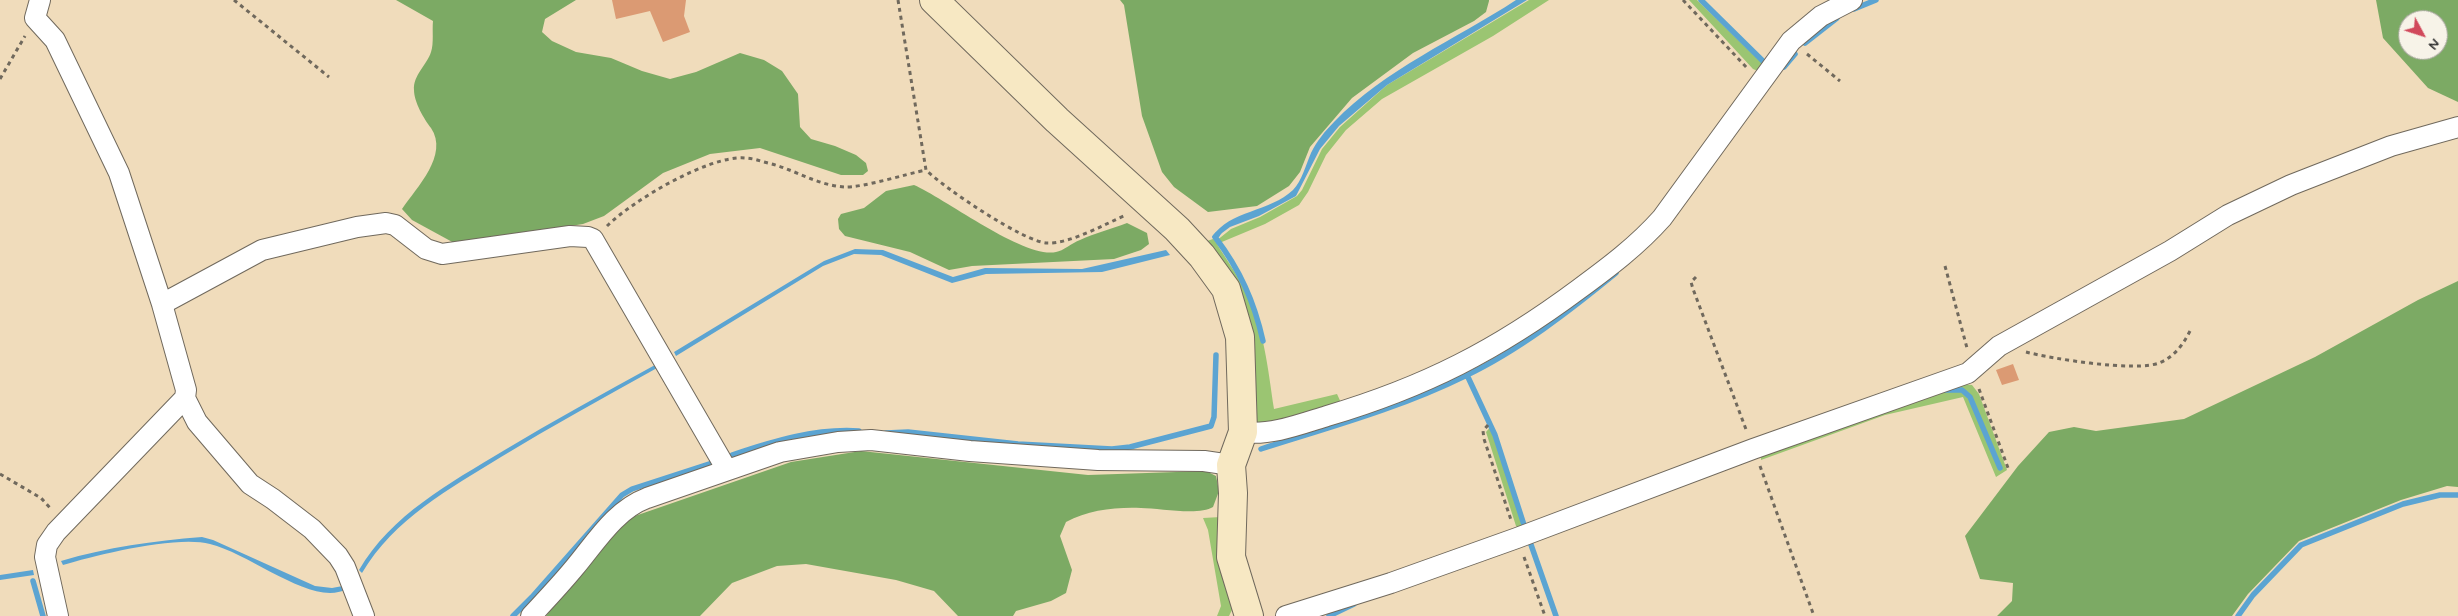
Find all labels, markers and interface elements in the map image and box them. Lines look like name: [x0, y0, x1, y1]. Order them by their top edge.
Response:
north arrow: [2398, 10, 2448, 60]
text: N: [2424, 35, 2444, 53]

